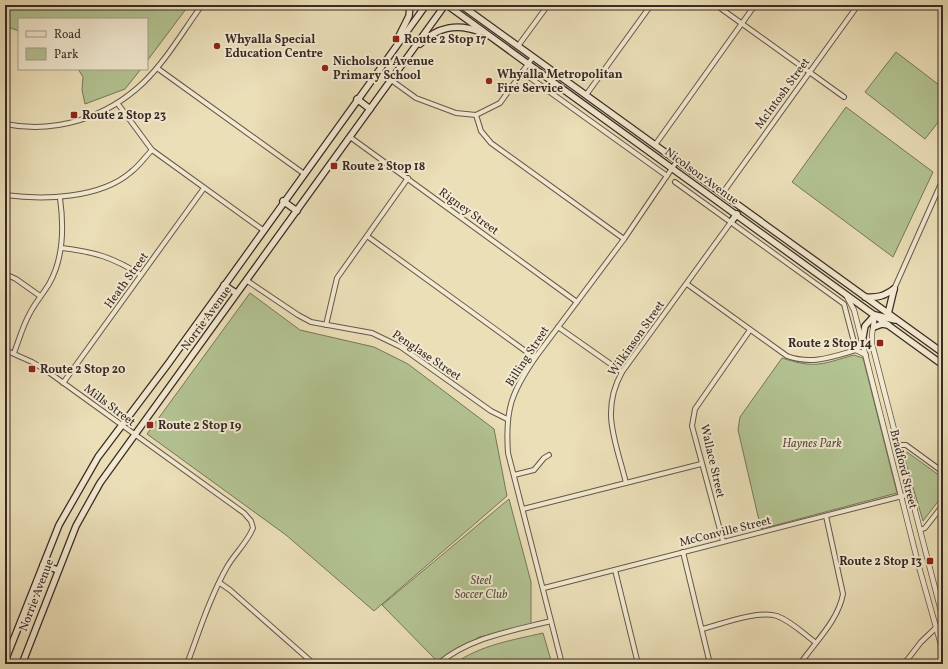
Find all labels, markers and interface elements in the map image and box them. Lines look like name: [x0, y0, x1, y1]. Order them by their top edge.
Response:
legend: [18, 18, 148, 70]
text: Road: [54, 27, 81, 43]
place label: Whyalla Special Education Centre: [225, 32, 323, 62]
place label: Route 2 Stop 17: [404, 32, 487, 48]
marker: Route 2 Stop 17: [391, 34, 401, 44]
marker: Whyalla Special Education Centre: [212, 41, 222, 51]
text: Park: [54, 47, 79, 63]
place label: Nicholson Avenue Primary School: [333, 54, 434, 84]
street label: McIntosh Street: [752, 55, 814, 132]
marker: Nicholson Avenue Primary School: [320, 63, 330, 73]
place label: Whyalla Metropolitan Fire Service: [497, 67, 623, 97]
marker: Whyalla Metropolitan Fire Service: [484, 76, 494, 86]
place label: Route 2 Stop 23: [82, 108, 166, 124]
marker: Route 2 Stop 23: [69, 110, 79, 120]
street label: Nicolson Avenue: [661, 144, 742, 209]
place label: Route 2 Stop 18: [342, 159, 425, 175]
marker: Route 2 Stop 18: [329, 161, 339, 171]
street label: Rigney Street: [435, 185, 502, 239]
street label: Heath Street: [101, 249, 153, 312]
street label: Norrie Avenue: [178, 283, 236, 354]
street label: Wilkinson Street: [605, 298, 669, 380]
street label: Billing Street: [502, 323, 553, 390]
street label: Penglase Street: [389, 327, 464, 385]
place label: Route 2 Stop 14: [788, 336, 872, 352]
marker: Route 2 Stop 14: [875, 338, 885, 348]
place label: Route 2 Stop 20: [40, 362, 125, 378]
marker: Route 2 Stop 20: [27, 364, 37, 374]
street label: Mills Street: [80, 381, 139, 431]
place label: Route 2 Stop 19: [158, 418, 242, 434]
marker: Route 2 Stop 19: [145, 420, 155, 430]
street label: Wallace Street: [696, 423, 728, 500]
street label: Bradford Street: [885, 428, 921, 511]
park label: Haynes Park: [782, 436, 842, 452]
street label: McConville Street: [678, 513, 773, 551]
place label: Route 2 Stop 13: [839, 554, 922, 570]
marker: Route 2 Stop 13: [925, 556, 935, 566]
street label: Norrie Avenue: [16, 557, 58, 634]
park label: Steel Soccer Club: [455, 573, 508, 603]

